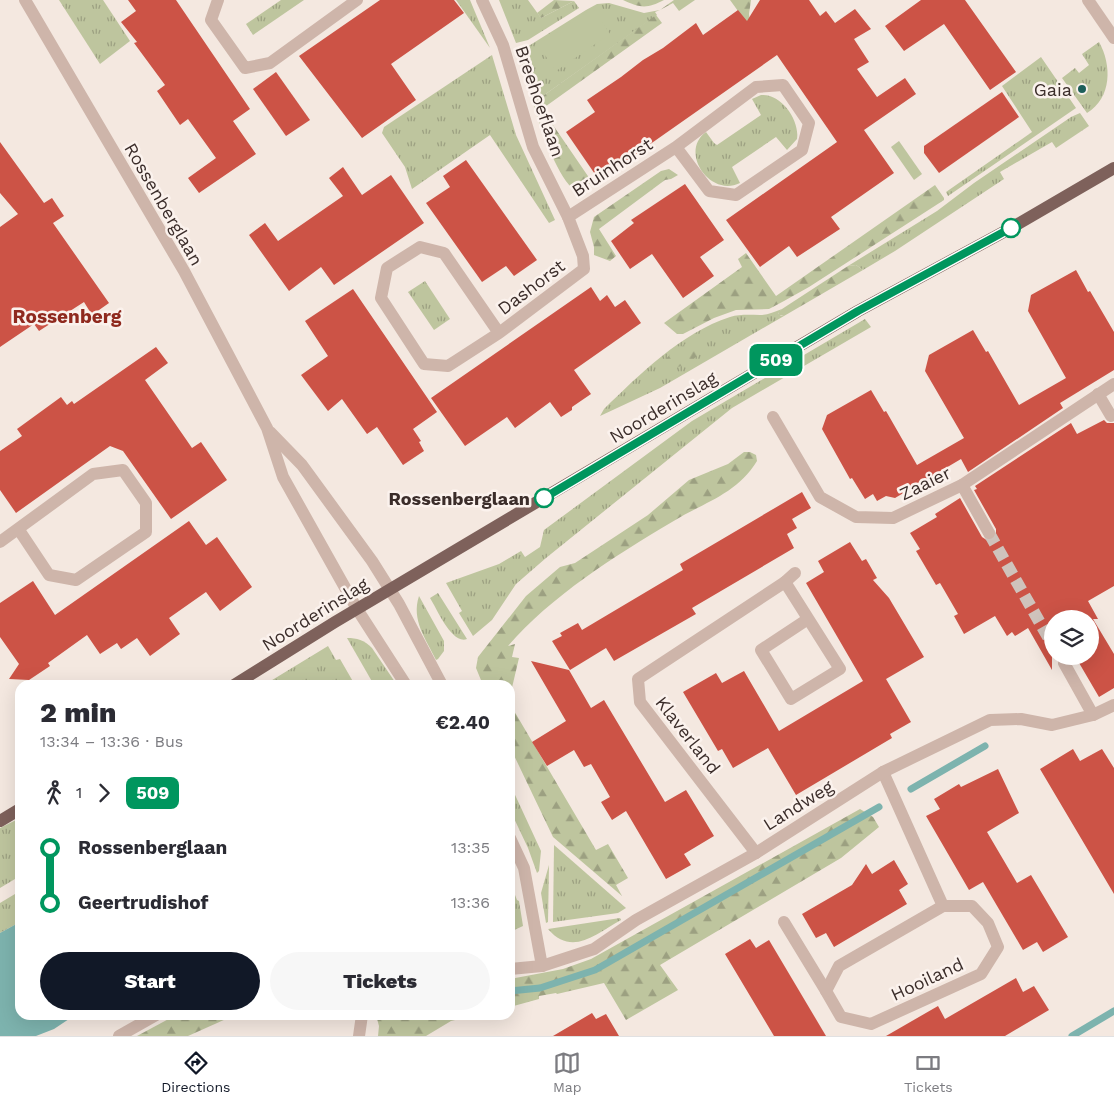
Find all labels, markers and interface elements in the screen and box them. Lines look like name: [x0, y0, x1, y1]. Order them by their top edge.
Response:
street label: Breehoeflaan: [511, 43, 569, 159]
place label: Gaia: [1034, 79, 1072, 100]
marker: Gaia: [1076, 83, 1088, 95]
street label: Bruinhorst: [568, 133, 657, 201]
street label: Rossenberglaan: [120, 139, 208, 269]
unlabelled marker: [1001, 218, 1021, 238]
street label: Dashorst: [493, 255, 569, 319]
district label: Rossenberg: [13, 305, 122, 328]
line badge: 509: [747, 344, 805, 376]
text: 509: [759, 349, 793, 370]
street label: Noorderinslag: [606, 367, 721, 447]
street label: Zaaier: [896, 462, 954, 504]
place label: Rossenberglaan: [389, 488, 530, 509]
marker: Rossenberglaan: [534, 488, 554, 508]
street label: Noorderinslag: [258, 573, 372, 655]
map controls: [1044, 610, 1099, 665]
button: layers: [1044, 610, 1099, 665]
street label: Klaverland: [651, 692, 725, 778]
text: 2 min: [40, 696, 116, 729]
text: €2.40: [435, 711, 490, 734]
text: 13:34 – 13:36 · Bus: [40, 732, 183, 751]
street label: Landweg: [759, 775, 837, 835]
icon: walk: [40, 779, 68, 807]
icon: forward: [90, 779, 118, 807]
text: 509: [136, 782, 169, 803]
text: 1: [76, 783, 82, 802]
text: Rossenberglaan: [78, 836, 227, 859]
text: 13:35: [451, 838, 490, 857]
text: Geertrudishof: [78, 891, 208, 914]
text: 13:36: [451, 893, 490, 912]
button: Start: [40, 952, 260, 1010]
button: Tickets: [270, 952, 490, 1010]
street label: Hooiland: [887, 953, 967, 1005]
tab: Directions: [161, 1049, 230, 1095]
tab: Map: [553, 1049, 582, 1095]
tab: Tickets: [904, 1049, 953, 1095]

